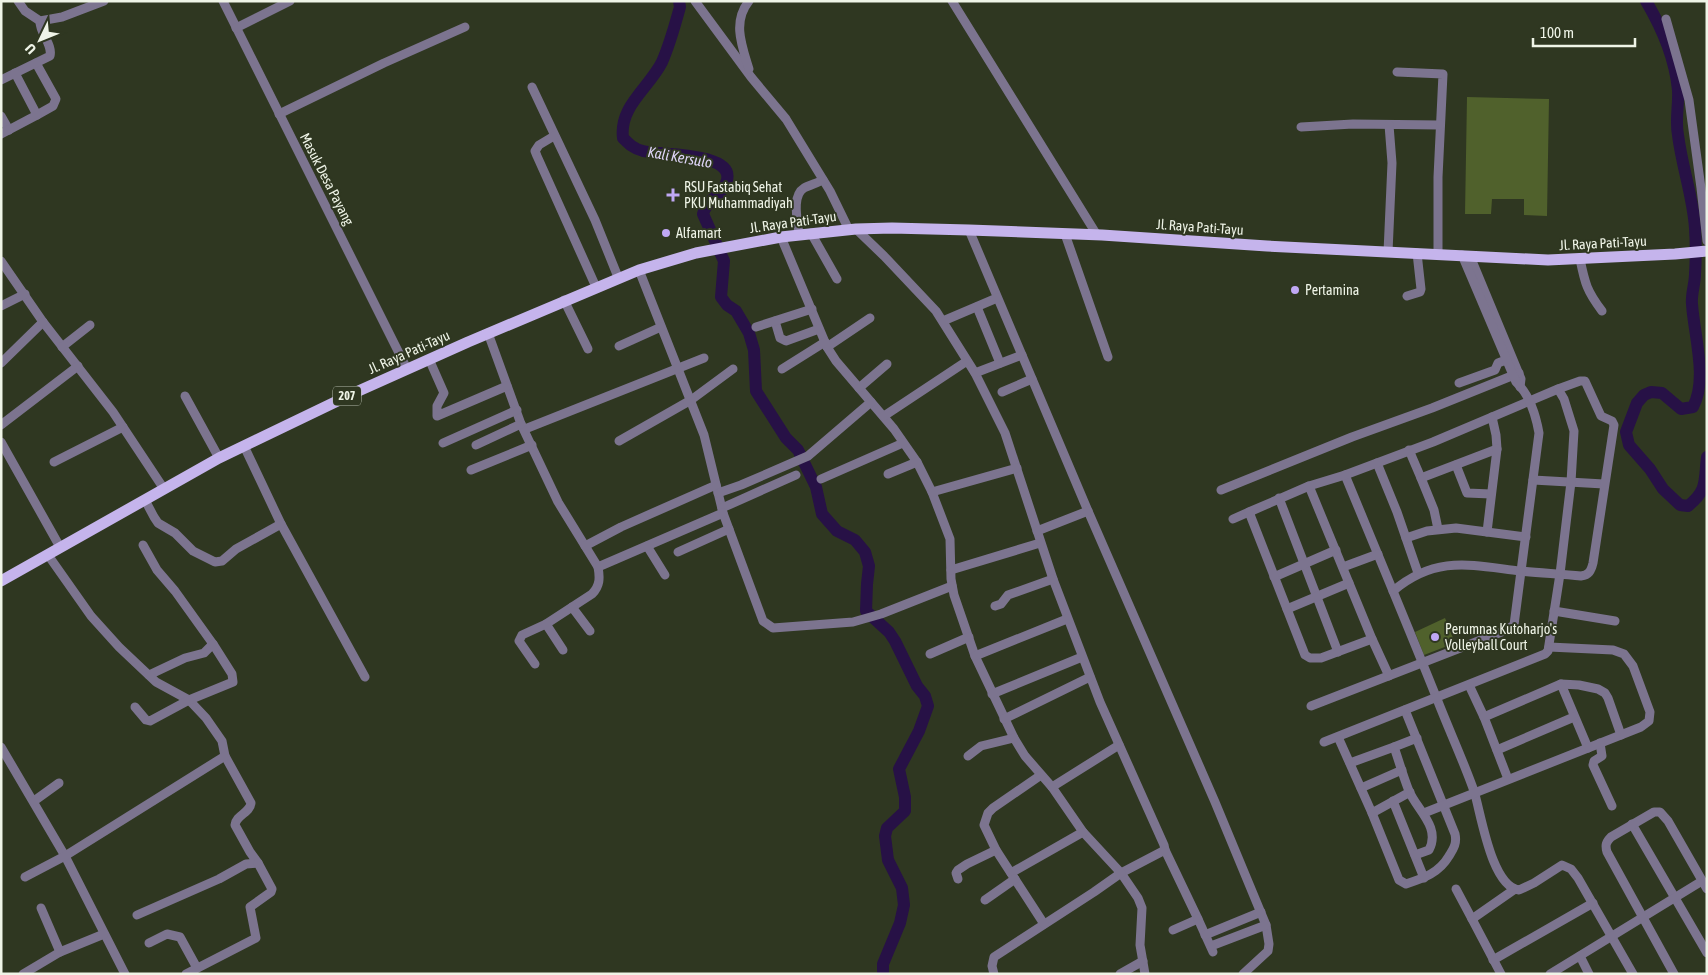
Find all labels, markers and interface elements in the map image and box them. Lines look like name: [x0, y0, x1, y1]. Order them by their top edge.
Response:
north arrow: [15, 15, 65, 65]
scale bar: [1533, 15, 1636, 47]
text: 100 m: [1540, 24, 1574, 41]
text: U: [22, 40, 39, 57]
street label: Masuk Desa Payang: [297, 130, 357, 228]
water label: Kali Kersulo: [646, 143, 714, 171]
place label: RSU Fastabiq Sehat PKU Muhammadiyah: [684, 179, 793, 211]
marker: RSU Fastabiq Sehat PKU Muhammadiyah: [666, 188, 680, 202]
street label: Jl. Raya Pati-Tayu: [749, 208, 837, 236]
street label: Jl. Raya Pati-Tayu: [1156, 216, 1244, 238]
place label: Alfamart: [676, 225, 722, 241]
marker: Alfamart: [660, 227, 672, 239]
street label: Jl. Raya Pati-Tayu: [1559, 233, 1647, 253]
place label: Pertamina: [1305, 282, 1359, 298]
marker: Pertamina: [1289, 284, 1301, 296]
street label: Jl. Raya Pati-Tayu: [366, 327, 452, 377]
road number: 207: [333, 386, 361, 406]
place label: Perumnas Kutoharjo's Volleyball Court: [1445, 621, 1557, 653]
marker: Perumnas Kutoharjo's Volleyball Court: [1429, 631, 1441, 643]

